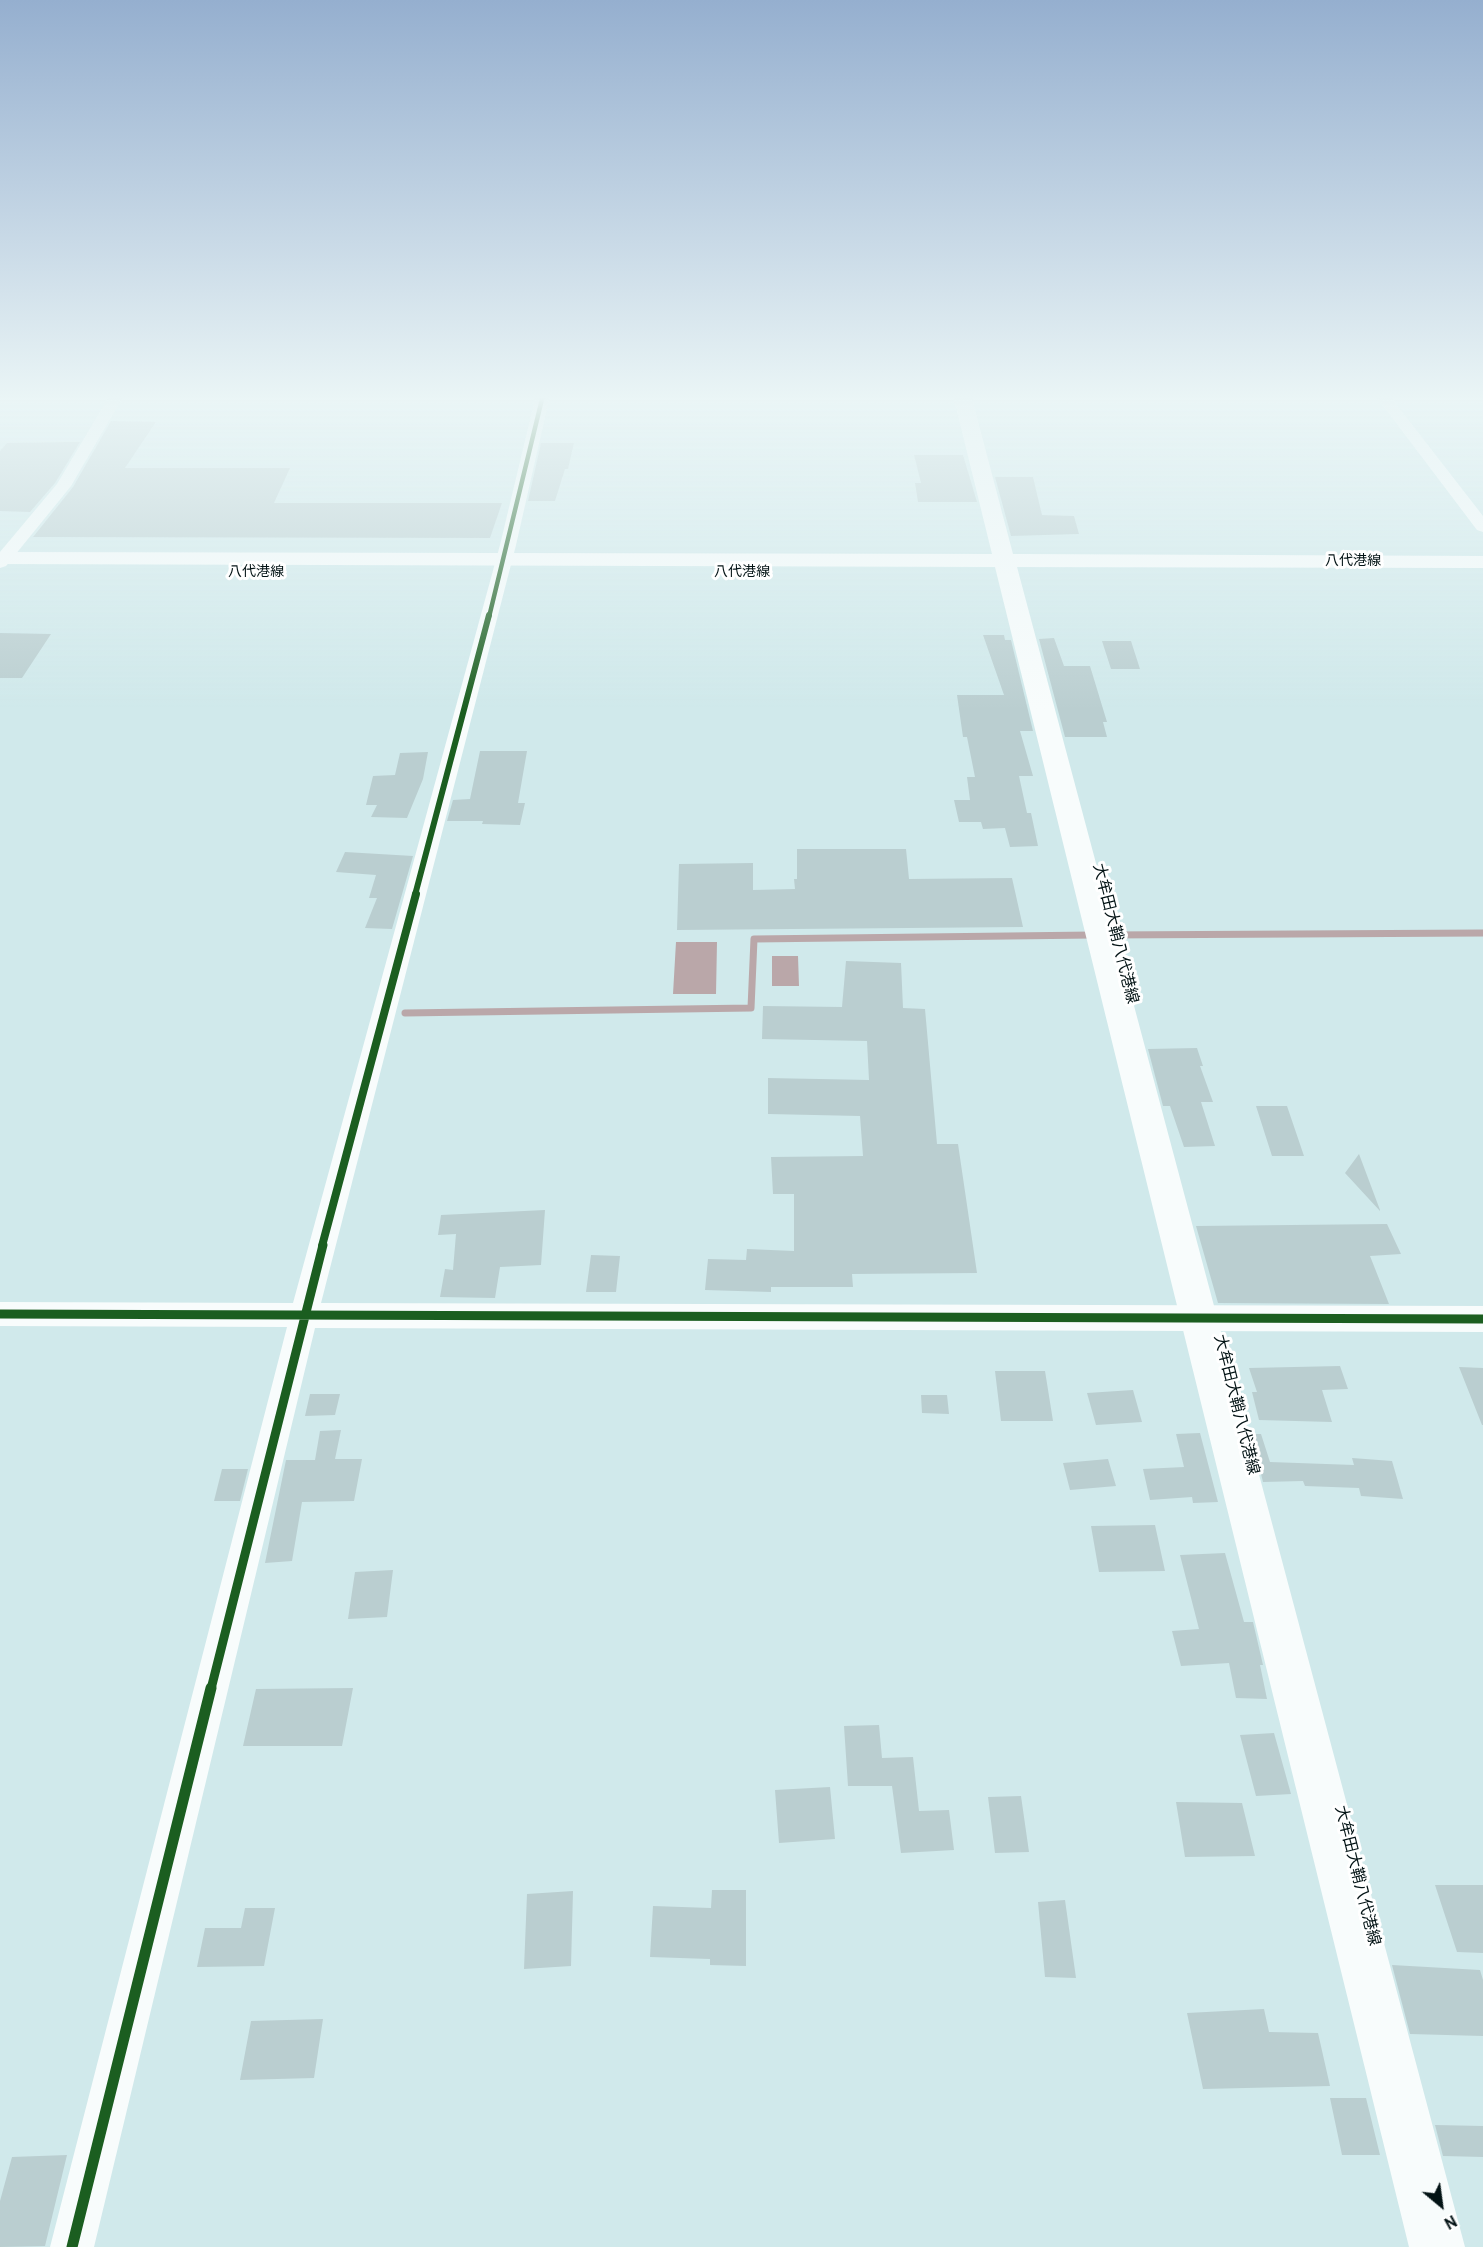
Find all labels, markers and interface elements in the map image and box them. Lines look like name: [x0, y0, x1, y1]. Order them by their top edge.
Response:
street label: 八代港線: [1325, 554, 1381, 570]
street label: 八代港線: [228, 565, 284, 581]
street label: 八代港線: [714, 565, 770, 581]
street label: 大牟田大鞘八代港線: [1087, 862, 1141, 1006]
street label: 大牟田大鞘八代港線: [1208, 1333, 1262, 1477]
street label: 大牟田大鞘八代港線: [1329, 1804, 1383, 1948]
north arrow: [1411, 2175, 1471, 2235]
text: N: [1440, 2209, 1460, 2232]

